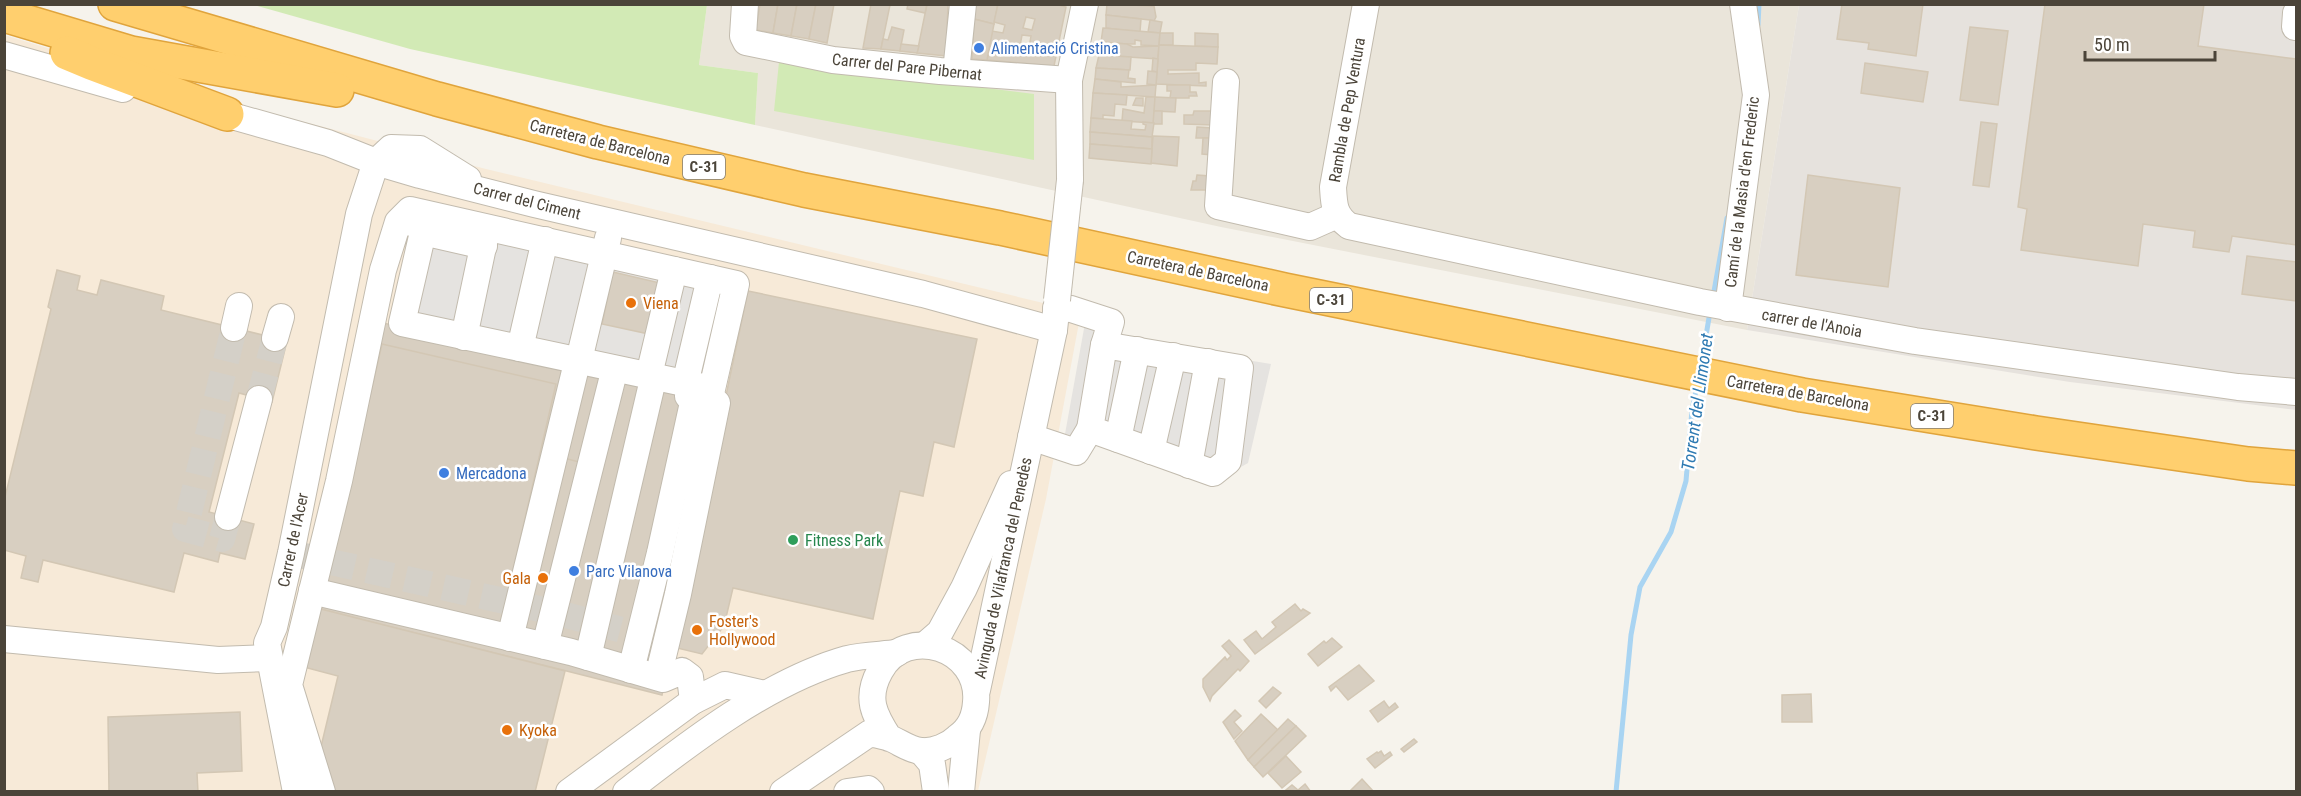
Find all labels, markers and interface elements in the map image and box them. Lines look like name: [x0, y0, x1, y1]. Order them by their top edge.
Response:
scale bar: [2085, 24, 2216, 62]
text: 50 m: [2094, 34, 2129, 55]
street label: Rambla de Pep Ventura: [1325, 36, 1369, 184]
place label: Alimentació Cristina: [991, 39, 1119, 58]
marker: Alimentació Cristina: [972, 41, 986, 55]
street label: Carrer del Pare Pibernat: [831, 50, 983, 84]
street label: Camí de la Masia d'en Frederic: [1721, 95, 1763, 289]
street label: Carretera de Barcelona: [528, 115, 672, 169]
road number: C-31: [683, 155, 725, 179]
street label: Carrer del Ciment: [471, 178, 583, 224]
street label: Carretera de Barcelona: [1125, 247, 1271, 295]
road number: C-31: [1310, 288, 1352, 312]
place label: Viena: [643, 294, 679, 313]
marker: Viena: [624, 296, 638, 310]
street label: carrer de l'Anoia: [1760, 305, 1864, 341]
water label: Torrent del Llimonet: [1677, 331, 1717, 472]
street label: Carretera de Barcelona: [1725, 371, 1871, 415]
road number: C-31: [1911, 404, 1953, 428]
street label: Avinguda de Vilafranca del Penedès: [970, 456, 1036, 680]
place label: Mercadona: [456, 464, 527, 483]
marker: Mercadona: [437, 466, 451, 480]
street label: Carrer de l'Acer: [274, 491, 312, 589]
place label: Fitness Park: [805, 531, 884, 550]
marker: Fitness Park: [786, 533, 800, 547]
place label: Parc Vilanova: [586, 562, 672, 581]
marker: Parc Vilanova: [567, 564, 581, 578]
place label: Gala: [503, 569, 531, 588]
marker: Gala: [536, 571, 550, 585]
place label: Foster's Hollywood: [709, 612, 775, 649]
marker: Foster's Hollywood: [690, 623, 704, 637]
place label: Kyoka: [519, 721, 557, 740]
marker: Kyoka: [500, 723, 514, 737]

